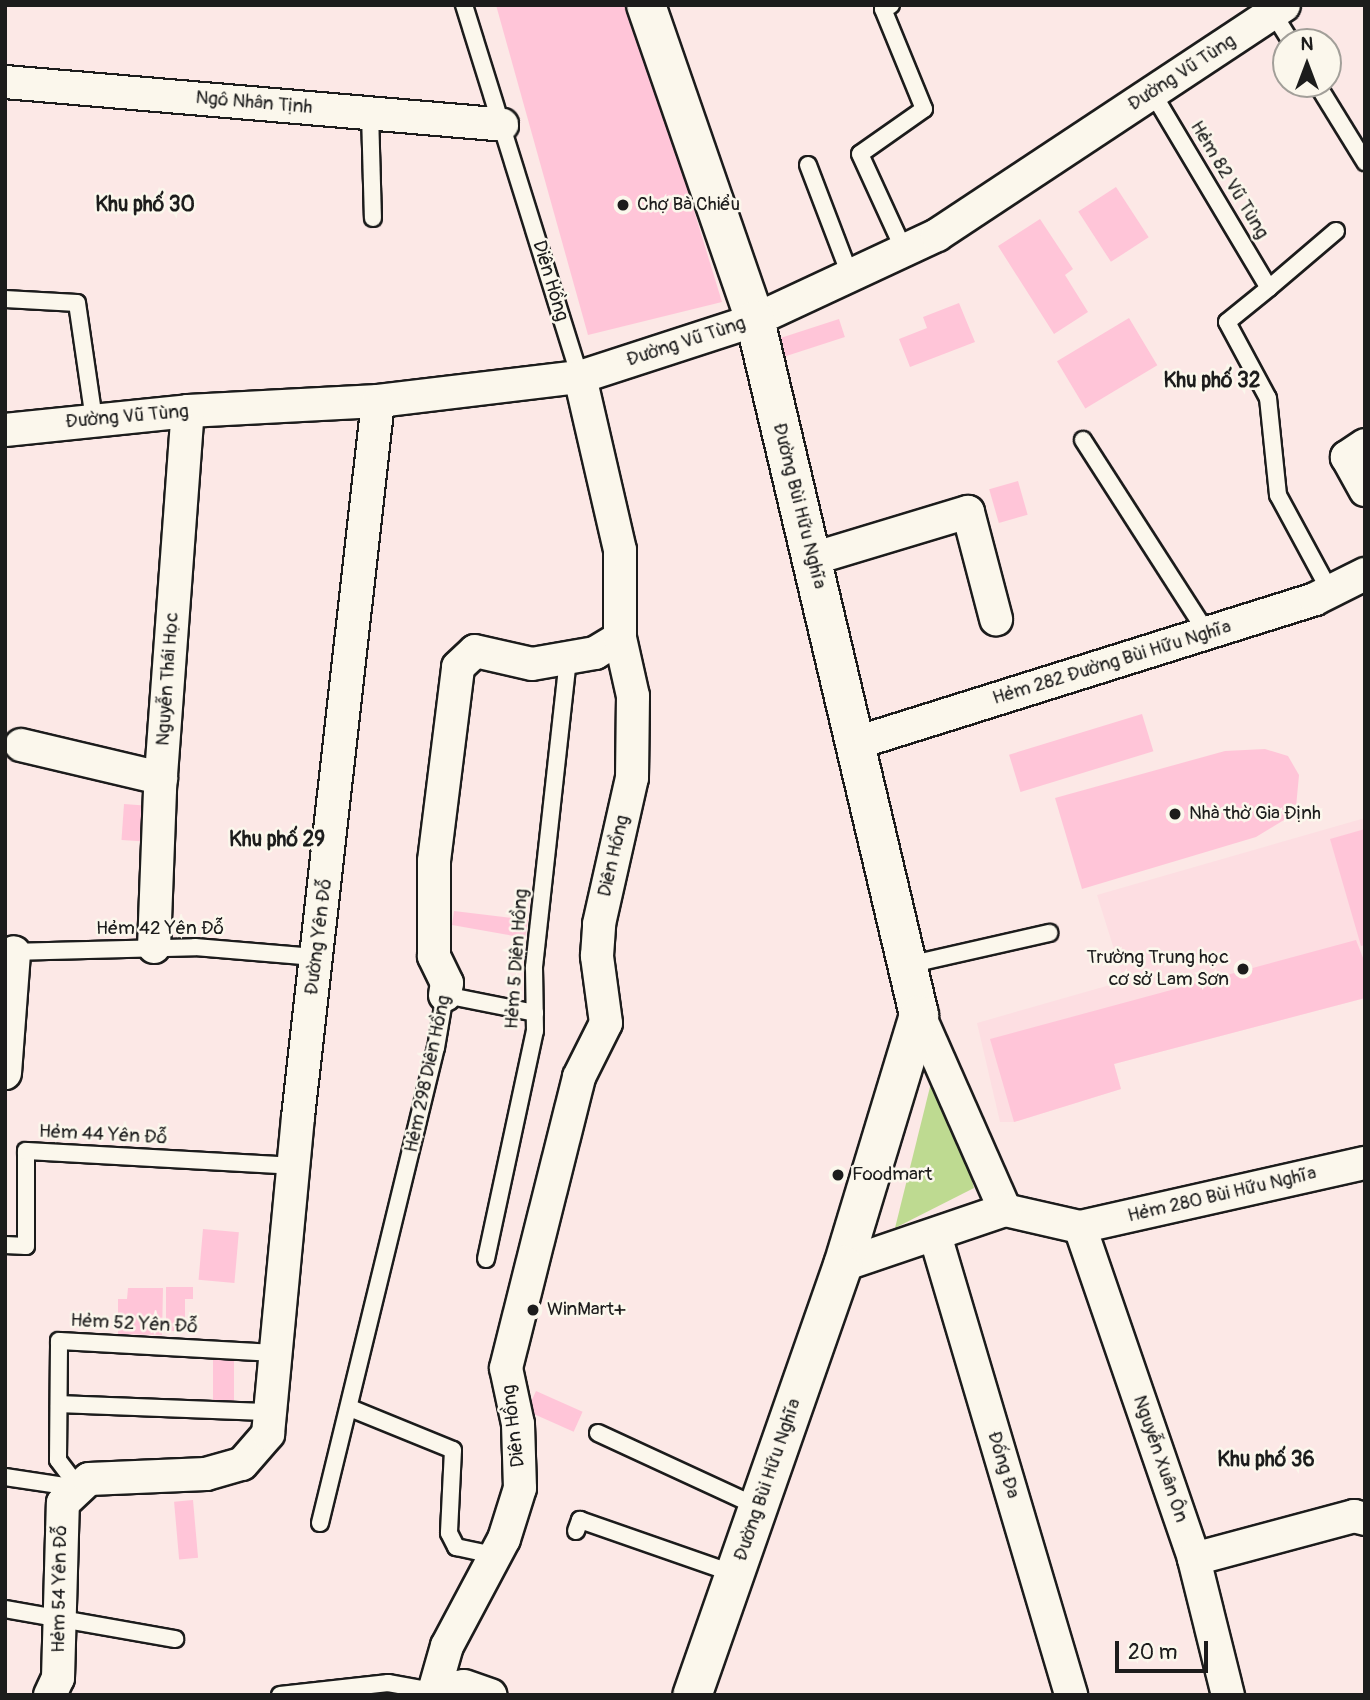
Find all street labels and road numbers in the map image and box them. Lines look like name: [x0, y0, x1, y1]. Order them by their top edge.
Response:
street label: Đường Vũ Tùng: [1124, 30, 1240, 116]
street label: Ngô Nhân Tịnh: [195, 87, 313, 119]
street label: Hẻm 82 Vũ Tùng: [1185, 117, 1273, 243]
street label: Diên Hồng: [527, 238, 573, 324]
street label: Đường Vũ Tùng: [624, 312, 748, 372]
street label: Đường Vũ Tùng: [64, 400, 190, 434]
street label: Đường Bùi Hữu Nghĩa: [767, 421, 831, 591]
street label: Nguyễn Thái Học: [152, 611, 184, 747]
street label: Hẻm 282 Đường Bùi Hữu Nghĩa: [990, 616, 1234, 710]
street label: Diên Hồng: [594, 813, 634, 899]
street label: Đường Yên Đỗ: [301, 878, 337, 996]
street label: Hẻm 5 Diên Hồng: [501, 888, 533, 1030]
street label: Hẻm 42 Yên Đỗ: [96, 918, 224, 940]
street label: Hẻm 298 Diên Hồng: [400, 993, 456, 1155]
street label: Hẻm 44 Yên Đỗ: [38, 1120, 168, 1150]
street label: Hẻm 280 Bùi Hữu Nghĩa: [1125, 1162, 1319, 1228]
street label: Hẻm 52 Yên Đỗ: [70, 1309, 198, 1339]
street label: Diên Hồng: [498, 1383, 530, 1469]
street label: Nguyễn Xuân Ôn: [1128, 1393, 1192, 1525]
street label: Đường Bùi Hữu Nghĩa: [729, 1396, 807, 1564]
street label: Đống Đa: [982, 1429, 1024, 1501]
street label: Hẻm 54 Yên Đỗ: [47, 1525, 73, 1653]

